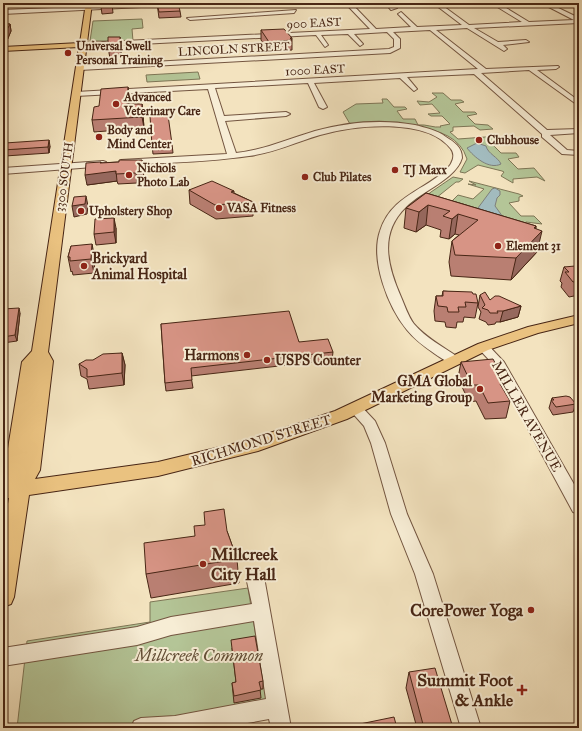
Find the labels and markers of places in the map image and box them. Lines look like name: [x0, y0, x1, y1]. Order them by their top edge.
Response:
place label: Universal Swell Personal Training: [76, 39, 163, 68]
marker: Universal Swell Personal Training: [63, 48, 73, 58]
place label: Advanced Veterinary Care: [123, 90, 200, 119]
marker: Advanced Veterinary Care: [111, 99, 121, 109]
place label: Body and Mind Center: [107, 123, 172, 151]
marker: Body and Mind Center: [94, 132, 104, 142]
place label: Clubhouse: [487, 133, 539, 147]
marker: Clubhouse: [474, 135, 484, 145]
place label: Nichols Photo Lab: [137, 161, 190, 189]
place label: TJ Maxx: [402, 163, 447, 178]
marker: TJ Maxx: [390, 165, 400, 175]
marker: Nichols Photo Lab: [124, 170, 134, 180]
place label: Club Pilates: [313, 170, 372, 184]
marker: Club Pilates: [300, 172, 310, 182]
place label: VASA Fitness: [226, 201, 296, 215]
marker: VASA Fitness: [214, 203, 224, 213]
place label: Upholstery Shop: [89, 204, 172, 219]
marker: Upholstery Shop: [76, 206, 86, 216]
place label: Element 31: [506, 239, 561, 254]
marker: Element 31: [493, 241, 503, 251]
place label: Brickyard Animal Hospital: [91, 250, 188, 284]
marker: Brickyard Animal Hospital: [79, 261, 89, 271]
place label: Harmons: [184, 347, 239, 364]
marker: Harmons: [242, 350, 252, 360]
place label: USPS Counter: [275, 352, 362, 369]
marker: USPS Counter: [262, 355, 272, 365]
place label: GMA Global Marketing Group: [371, 373, 473, 407]
marker: GMA Global Marketing Group: [475, 384, 485, 394]
place label: Millcreek City Hall: [211, 544, 279, 585]
marker: Millcreek City Hall: [198, 559, 208, 569]
place label: CorePower Yoga: [410, 600, 524, 621]
marker: CorePower Yoga: [526, 605, 536, 615]
place label: Summit Foot & Ankle: [417, 670, 514, 711]
marker: Summit Foot & Ankle: [516, 684, 528, 696]

